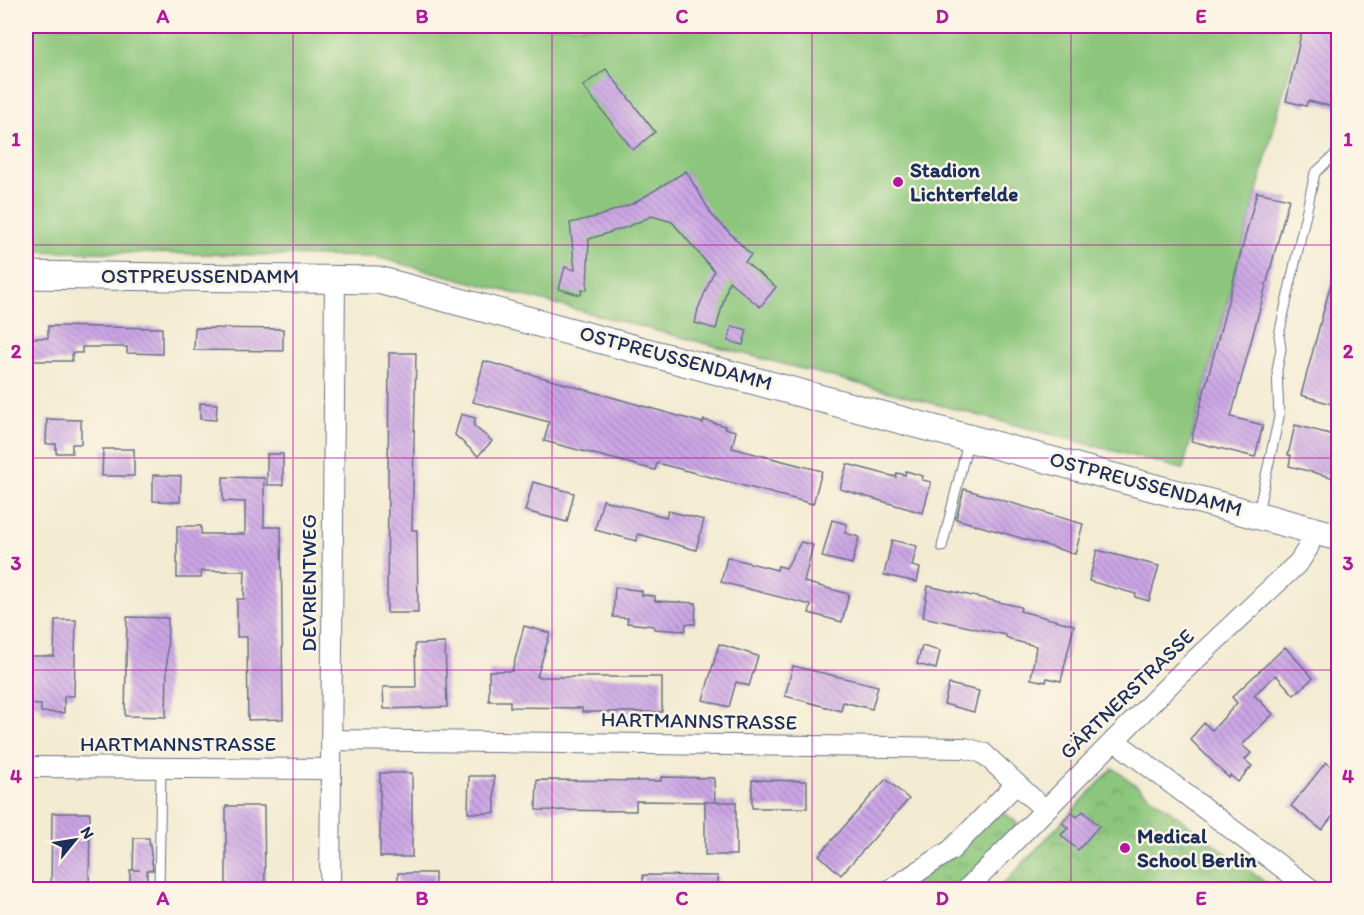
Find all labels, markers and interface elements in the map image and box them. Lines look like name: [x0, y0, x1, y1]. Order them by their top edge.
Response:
text: A: [156, 4, 170, 28]
text: B: [416, 4, 429, 28]
text: C: [676, 4, 689, 28]
text: D: [935, 4, 949, 28]
text: E: [1195, 4, 1207, 28]
text: 1: [11, 127, 21, 151]
text: 1: [1343, 127, 1353, 151]
place label: Stadion Lichterfelde: [910, 157, 1018, 206]
marker: Stadion Lichterfelde: [891, 175, 905, 189]
street label: OSTPREUSSENDAMM: [101, 263, 299, 288]
street label: OSTPREUSSENDAMM: [577, 320, 775, 395]
text: 2: [11, 339, 22, 363]
text: 2: [1343, 339, 1354, 363]
street label: OSTPREUSSENDAMM: [1047, 446, 1245, 521]
street label: DEVRIENTWEG: [296, 514, 321, 652]
text: 3: [11, 551, 22, 575]
text: 3: [1343, 551, 1354, 575]
street label: GÄRTNERSTRASSE: [1054, 623, 1199, 764]
street label: HARTMANNSTRASSE: [601, 706, 797, 735]
street label: HARTMANNSTRASSE: [80, 731, 276, 756]
text: 4: [10, 764, 22, 788]
text: 4: [1342, 764, 1354, 788]
north arrow: [45, 810, 105, 870]
text: N: [77, 823, 98, 842]
place label: Medical School Berlin: [1137, 823, 1257, 872]
marker: Medical School Berlin: [1118, 841, 1132, 855]
text: A: [156, 886, 170, 910]
text: B: [416, 886, 429, 910]
text: C: [676, 886, 689, 910]
text: D: [935, 886, 949, 910]
text: E: [1195, 886, 1207, 910]

